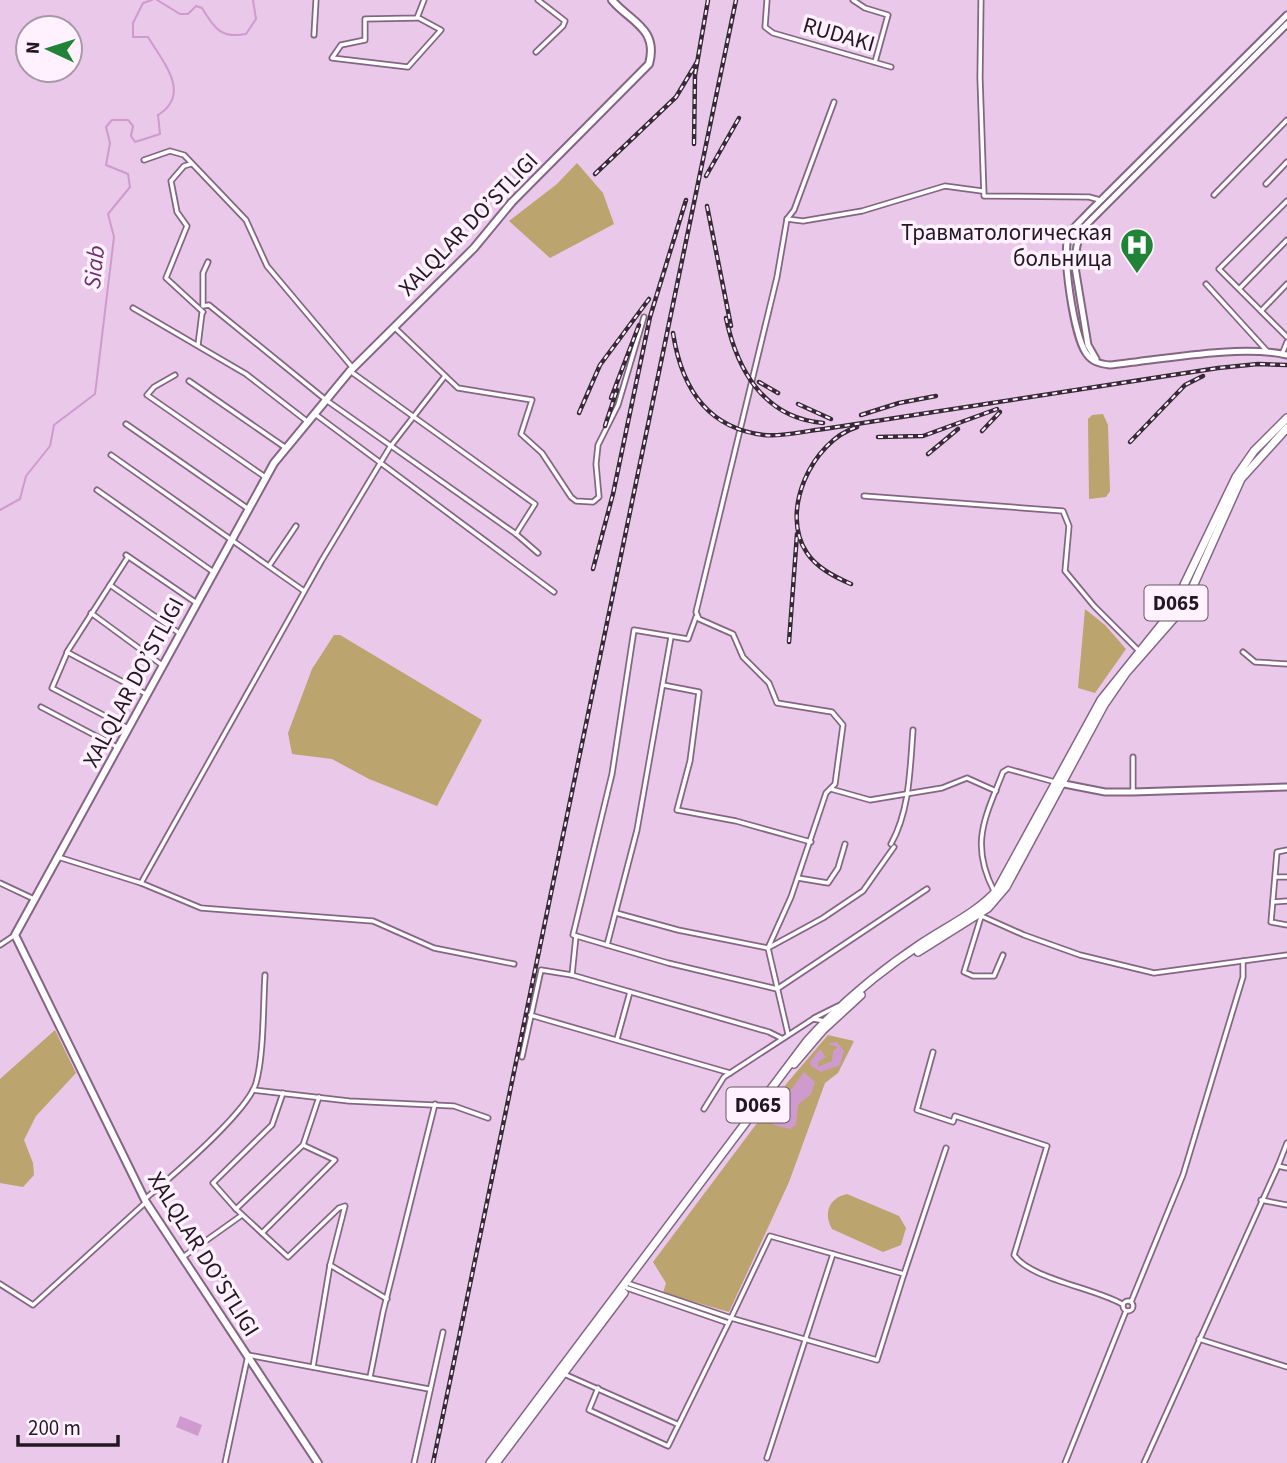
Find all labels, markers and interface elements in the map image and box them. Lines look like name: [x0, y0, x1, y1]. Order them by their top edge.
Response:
street label: RUDAKI: [799, 8, 879, 60]
north arrow: [14, 14, 84, 84]
text: N: [20, 41, 47, 55]
street label: XALQLAR DO’STLIGI: [391, 145, 546, 304]
place label: Травматологическая больница: [901, 216, 1112, 275]
hospital icon: Травматологическая больница: [1118, 226, 1156, 275]
water label: Siab: [75, 244, 114, 291]
road number: D065: [1144, 586, 1208, 620]
street label: XALQLAR DO’STLIGI: [75, 591, 192, 773]
road number: D065: [726, 1088, 790, 1122]
street label: XALQLAR DO’STLIGI: [140, 1166, 267, 1343]
scale bar: [18, 1404, 117, 1448]
text: 200 m: [28, 1413, 81, 1443]

